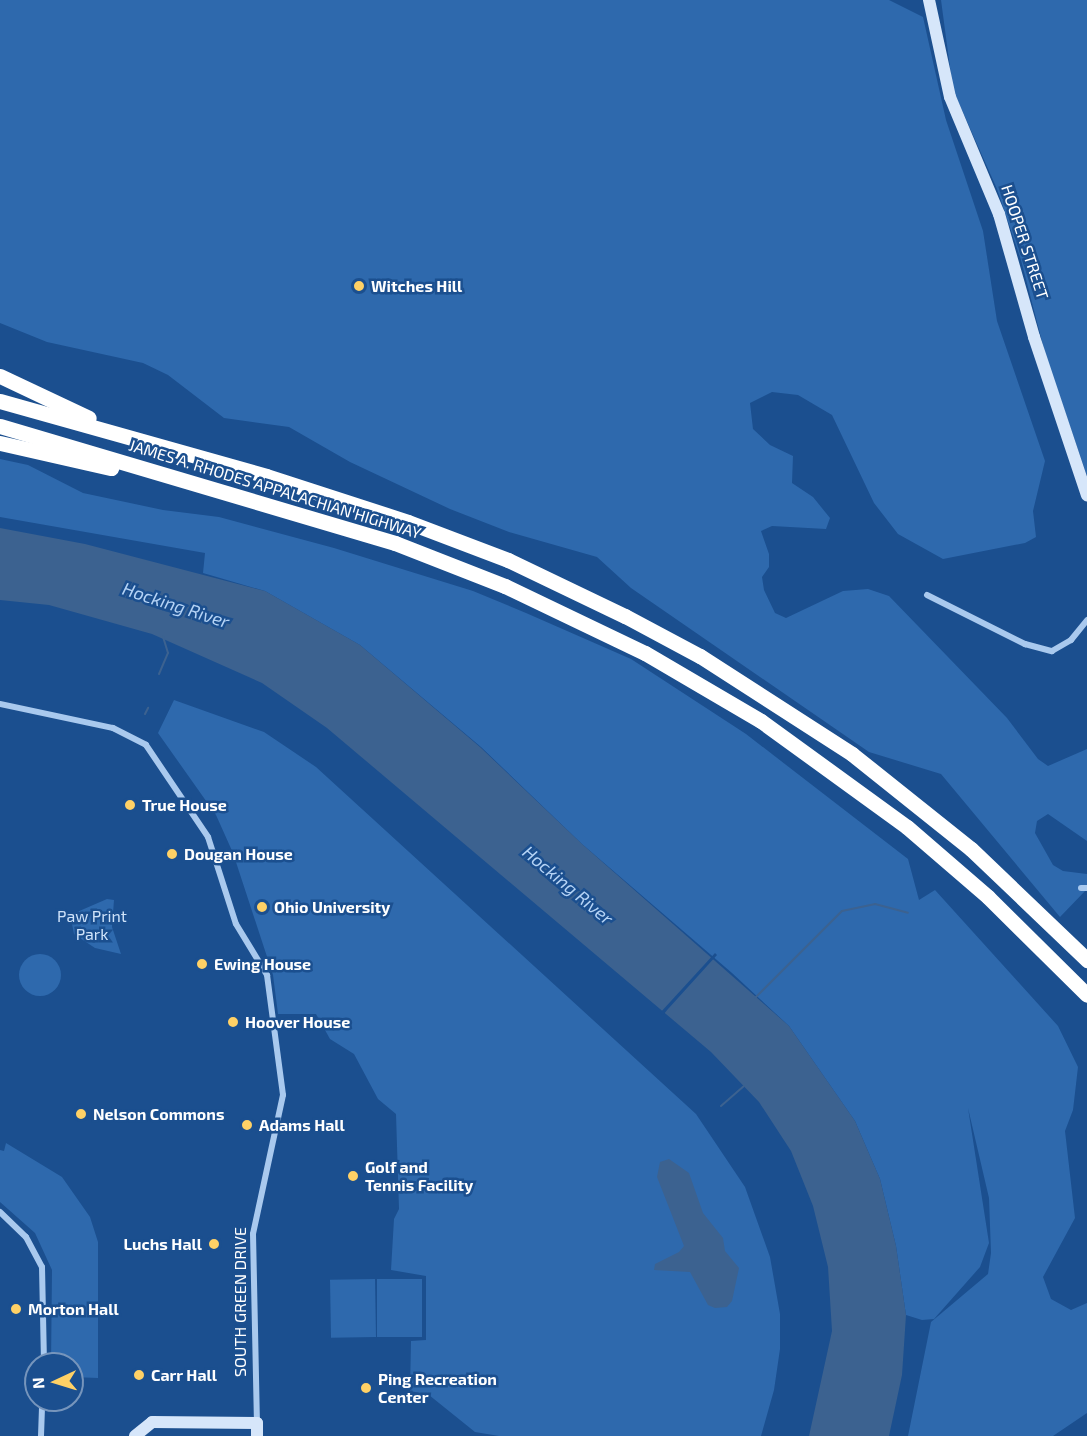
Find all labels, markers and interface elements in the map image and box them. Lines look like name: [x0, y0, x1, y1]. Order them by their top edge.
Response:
street label: HOOPER STREET: [997, 182, 1053, 302]
place label: Witches Hill: [371, 276, 462, 296]
marker: Witches Hill: [352, 279, 366, 293]
street label: JAMES A. RHODES APPALACHIAN HIGHWAY: [126, 435, 424, 543]
water label: Hocking River: [120, 578, 232, 632]
place label: True House: [142, 795, 227, 815]
marker: True House: [123, 798, 137, 812]
water label: Hocking River: [518, 841, 618, 929]
place label: Dougan House: [184, 844, 293, 864]
marker: Dougan House: [165, 847, 179, 861]
place label: Ohio University: [274, 897, 390, 917]
marker: Ohio University: [255, 900, 269, 914]
park label: Paw Print Park: [57, 906, 127, 944]
place label: Ewing House: [214, 954, 311, 974]
marker: Ewing House: [195, 957, 209, 971]
place label: Hoover House: [245, 1012, 351, 1032]
marker: Hoover House: [226, 1015, 240, 1029]
place label: Nelson Commons: [93, 1104, 224, 1124]
marker: Nelson Commons: [74, 1107, 88, 1121]
place label: Adams Hall: [259, 1115, 345, 1135]
marker: Adams Hall: [240, 1118, 254, 1132]
place label: Golf and Tennis Facility: [365, 1157, 473, 1195]
marker: Golf and Tennis Facility: [346, 1169, 360, 1183]
street label: SOUTH GREEN DRIVE: [230, 1227, 250, 1377]
place label: Luchs Hall: [124, 1234, 202, 1254]
marker: Luchs Hall: [207, 1237, 221, 1251]
place label: Morton Hall: [28, 1299, 119, 1319]
marker: Morton Hall: [9, 1302, 23, 1316]
north arrow: [24, 1352, 84, 1412]
place label: Carr Hall: [151, 1365, 217, 1385]
marker: Carr Hall: [132, 1368, 146, 1382]
place label: Ping Recreation Center: [378, 1369, 497, 1407]
text: N: [28, 1377, 47, 1390]
marker: Ping Recreation Center: [359, 1381, 373, 1395]

